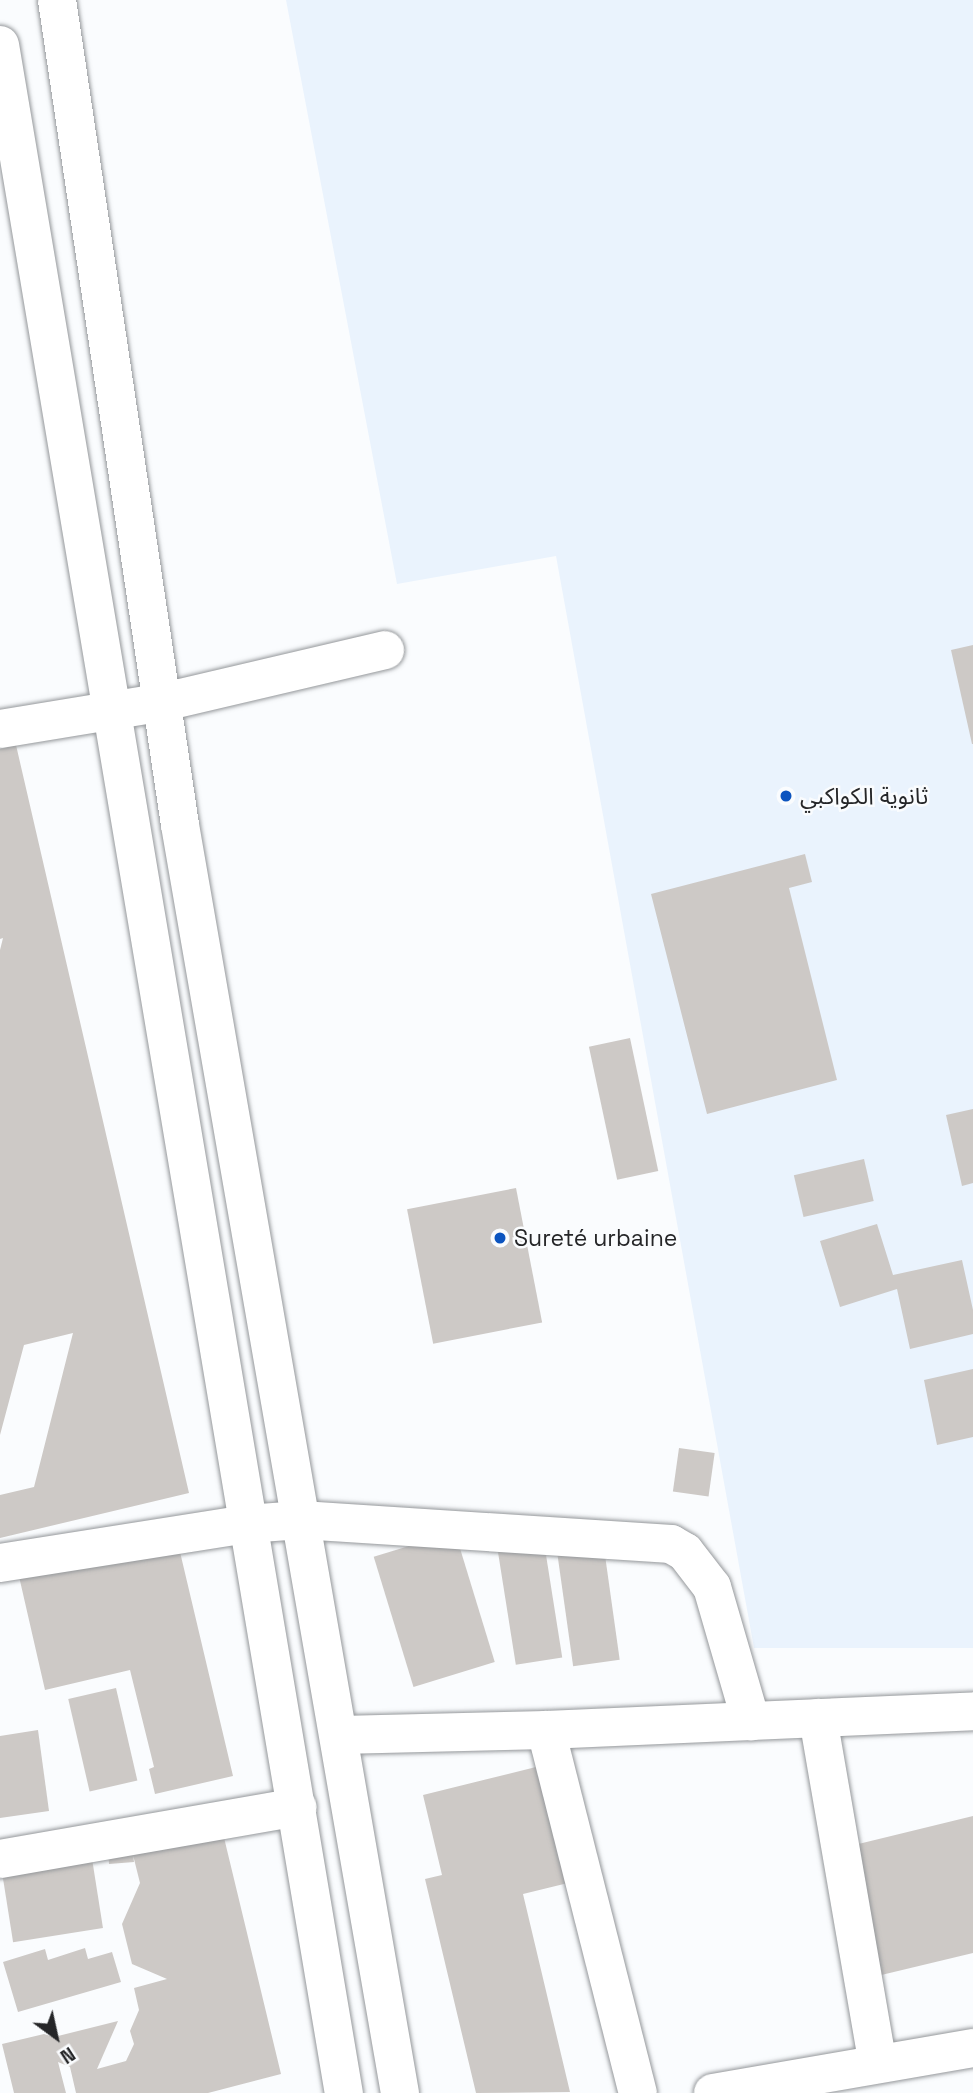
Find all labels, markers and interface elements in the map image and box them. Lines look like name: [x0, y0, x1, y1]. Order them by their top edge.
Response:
place label: ثانوية الكواكبي: [800, 782, 928, 810]
marker: ثانوية الكواكبي: [778, 788, 794, 804]
place label: Sureté urbaine: [514, 1224, 677, 1252]
marker: Sureté urbaine: [492, 1230, 508, 1246]
north arrow: [21, 2002, 91, 2072]
text: N: [56, 2041, 80, 2069]

